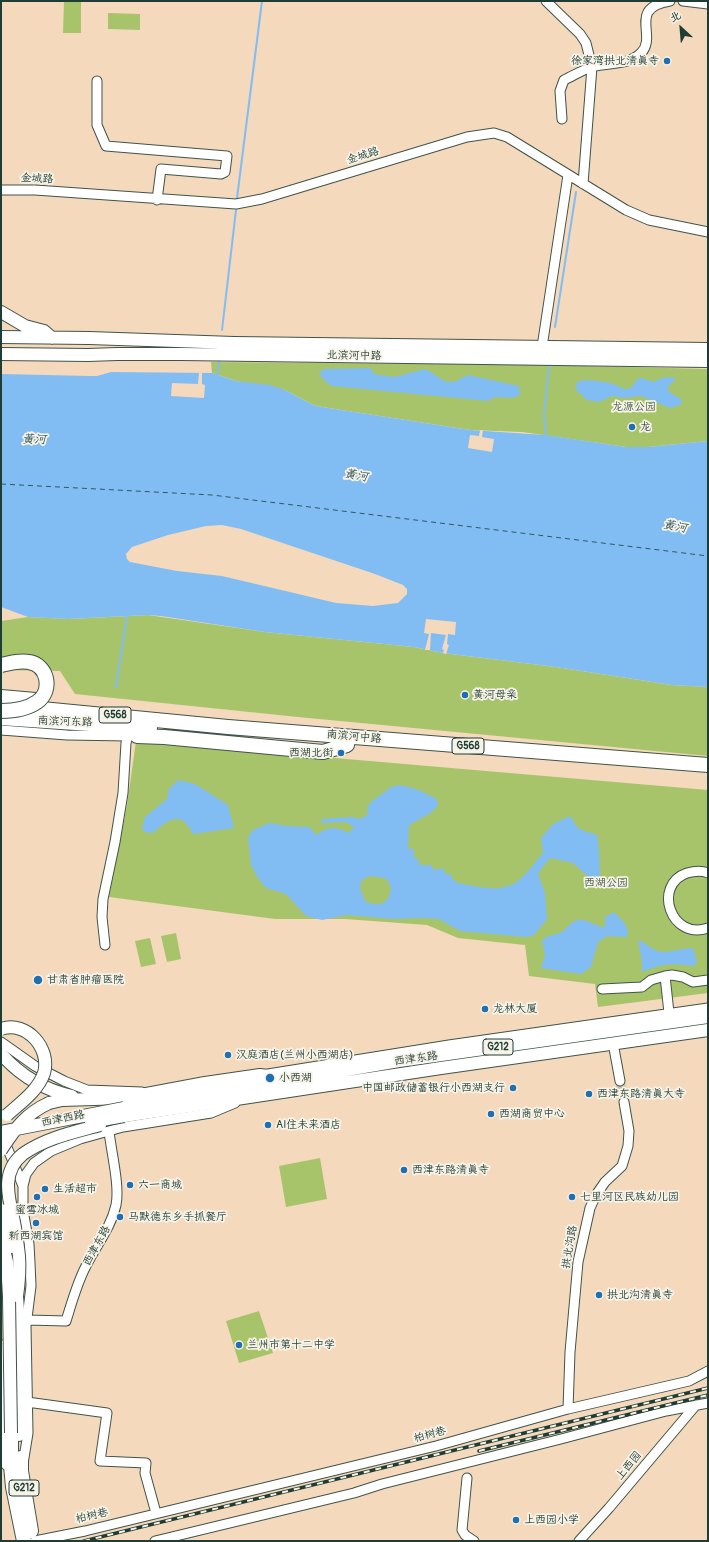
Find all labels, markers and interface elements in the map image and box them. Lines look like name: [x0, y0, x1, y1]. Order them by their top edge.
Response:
north arrow: [661, 8, 701, 48]
text: 北: [668, 9, 683, 25]
place label: 徐家湾拱北清真寺: [571, 54, 659, 68]
marker: 徐家湾拱北清真寺: [662, 56, 672, 66]
street label: 金城路: [345, 145, 381, 167]
street label: 金城路: [20, 172, 54, 186]
street label: 北滨河中路: [326, 349, 382, 363]
park label: 龙源公园: [612, 400, 656, 414]
place label: 龙: [640, 420, 651, 434]
marker: 龙: [627, 422, 637, 432]
water label: 黄河: [22, 433, 46, 447]
water label: 黄河: [343, 467, 369, 485]
water label: 黄河: [662, 518, 688, 536]
place label: 黄河母亲: [473, 688, 517, 702]
marker: 黄河母亲: [460, 690, 470, 700]
road number: G568: [99, 707, 131, 723]
street label: 南滨河东路: [37, 714, 93, 730]
street label: 南滨河中路: [326, 728, 382, 746]
road number: G568: [452, 738, 484, 754]
place label: 西湖北街: [289, 746, 333, 760]
marker: 西湖北街: [336, 748, 346, 758]
park label: 西湖公园: [584, 876, 628, 890]
place label: 甘肃省肿瘤医院: [47, 973, 124, 987]
marker: 甘肃省肿瘤医院: [32, 974, 44, 986]
place label: 龙林大厦: [493, 1002, 537, 1016]
marker: 龙林大厦: [480, 1004, 490, 1014]
road number: G212: [483, 1039, 513, 1055]
place label: 汉庭酒店(兰州小西湖店): [236, 1048, 353, 1062]
street label: 西津东路: [393, 1049, 439, 1069]
marker: 汉庭酒店(兰州小西湖店): [223, 1050, 233, 1060]
place label: 小西湖: [279, 1071, 312, 1085]
marker: 小西湖: [264, 1072, 276, 1084]
place label: 中国邮政储蓄银行小西湖支行: [362, 1081, 505, 1095]
marker: 中国邮政储蓄银行小西湖支行: [508, 1083, 518, 1093]
place label: 西津东路清真大寺: [597, 1087, 685, 1101]
marker: 西津东路清真大寺: [584, 1089, 594, 1099]
place label: 西湖商贸中心: [499, 1107, 565, 1121]
street label: 西津西路: [40, 1108, 86, 1130]
marker: 西湖商贸中心: [486, 1109, 496, 1119]
place label: AI住未来酒店: [276, 1118, 341, 1132]
marker: AI住未来酒店: [263, 1120, 273, 1130]
place label: 西津东路清真寺: [412, 1163, 489, 1177]
marker: 西津东路清真寺: [399, 1165, 409, 1175]
place label: 六一商城: [138, 1178, 182, 1192]
marker: 六一商城: [125, 1180, 135, 1190]
place label: 生活超市: [53, 1182, 97, 1196]
marker: 生活超市: [40, 1184, 50, 1194]
place label: 七里河区民族幼儿园: [580, 1190, 679, 1204]
marker: 蜜雪冰城: [32, 1192, 42, 1202]
marker: 七里河区民族幼儿园: [567, 1192, 577, 1202]
place label: 蜜雪冰城: [15, 1203, 59, 1217]
place label: 马默德东乡手抓餐厅: [128, 1210, 227, 1224]
marker: 马默德东乡手抓餐厅: [115, 1212, 125, 1222]
marker: 新西湖宾馆: [31, 1218, 41, 1228]
street label: 西津东路: [81, 1224, 113, 1268]
street label: 拱北沟路: [560, 1224, 580, 1270]
place label: 新西湖宾馆: [9, 1229, 63, 1243]
place label: 拱北沟清真寺: [607, 1288, 673, 1302]
marker: 拱北沟清真寺: [594, 1290, 604, 1300]
place label: 兰州市第十二中学: [247, 1338, 335, 1352]
marker: 兰州市第十二中学: [234, 1340, 244, 1350]
street label: 柏树巷: [412, 1424, 448, 1446]
street label: 上西园: [613, 1449, 645, 1483]
road number: G212: [9, 1480, 39, 1496]
street label: 柏树巷: [74, 1506, 110, 1526]
place label: 上西园小学: [524, 1513, 579, 1527]
marker: 上西园小学: [511, 1515, 521, 1525]

